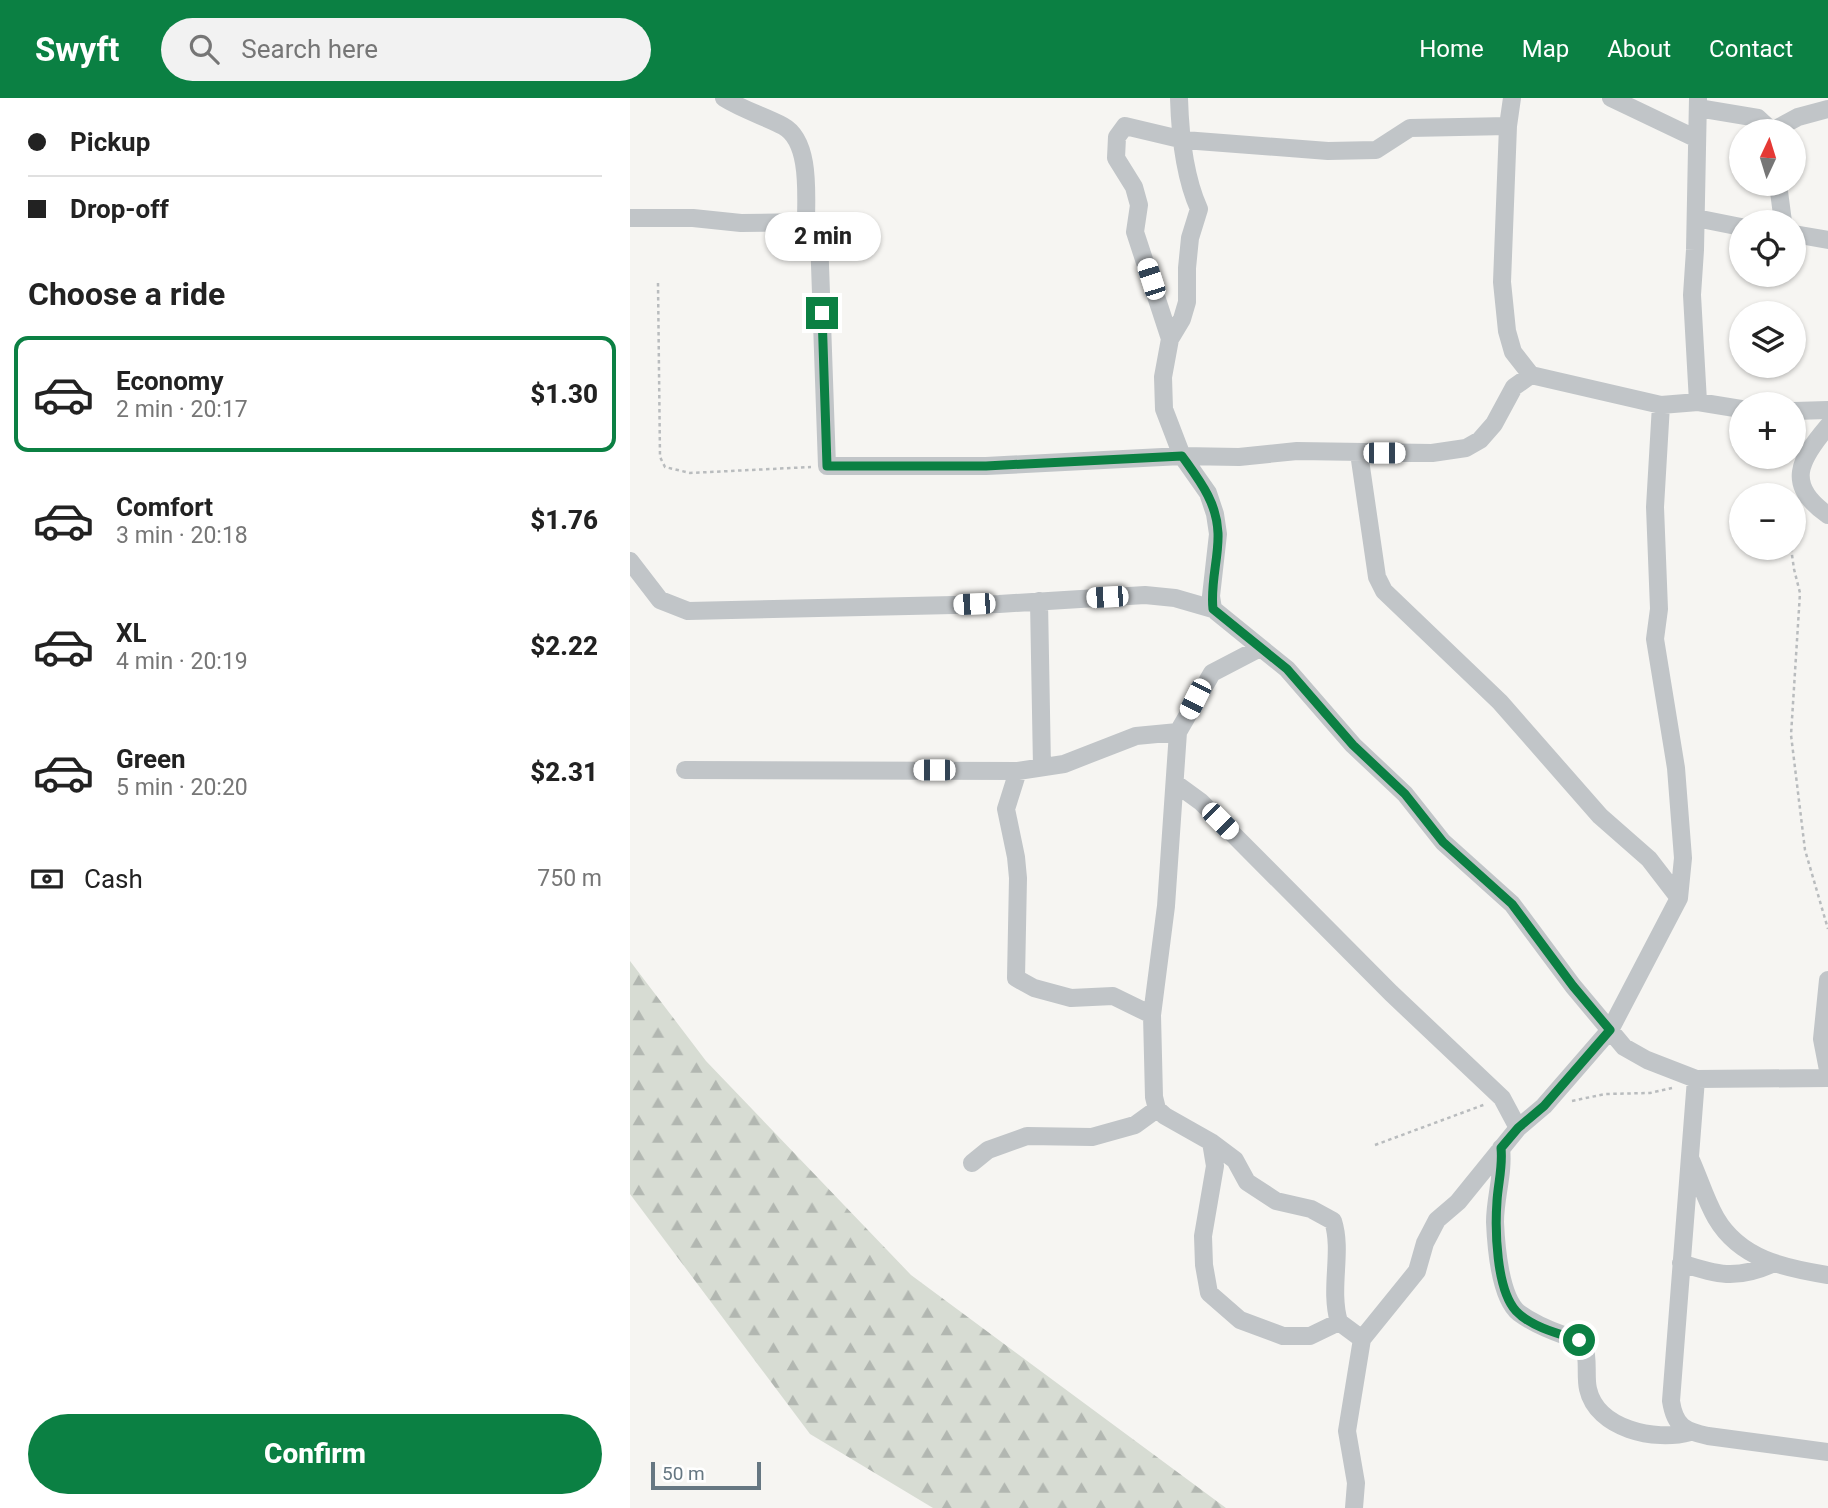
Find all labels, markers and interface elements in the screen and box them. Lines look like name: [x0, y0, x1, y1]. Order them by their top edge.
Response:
search box: [161, 18, 651, 81]
text: Swyft: [35, 30, 119, 69]
icon: search: [185, 30, 223, 68]
text: Search here: [241, 34, 378, 64]
text: Home: [1419, 35, 1484, 63]
text: Map: [1522, 35, 1569, 63]
text: About: [1607, 35, 1671, 63]
text: Contact: [1709, 35, 1793, 63]
north arrow: [1729, 119, 1806, 196]
map controls: [1729, 119, 1806, 560]
text: Pickup: [70, 127, 150, 157]
text: Drop-off: [70, 194, 169, 224]
button: locate: [1729, 210, 1806, 287]
callout: 2 min: [764, 212, 880, 260]
text: 2 min: [794, 223, 852, 250]
car: [1135, 256, 1168, 302]
text: Choose a ride: [28, 275, 225, 313]
route end: [806, 297, 838, 329]
button: layers: [1729, 301, 1806, 378]
icon: car: [32, 363, 95, 426]
text: Economy: [116, 366, 223, 396]
text: $1.30: [530, 379, 598, 409]
button: +: [1729, 392, 1806, 469]
text: 2 min · 20:17: [116, 396, 248, 423]
car: [1364, 443, 1406, 464]
button: −: [1729, 483, 1806, 560]
icon: car: [32, 489, 95, 552]
text: Comfort: [116, 492, 213, 522]
text: $1.76: [530, 505, 598, 535]
text: 3 min · 20:18: [116, 522, 248, 549]
car: [1086, 585, 1129, 609]
car: [953, 593, 996, 615]
icon: car: [32, 615, 95, 678]
text: XL: [116, 618, 147, 648]
text: $2.22: [530, 631, 598, 661]
text: 4 min · 20:19: [116, 648, 248, 675]
car: [1177, 676, 1214, 722]
icon: car: [32, 741, 95, 804]
text: Green: [116, 744, 186, 774]
text: $2.31: [530, 757, 598, 787]
car: [914, 760, 956, 781]
text: 5 min · 20:20: [116, 774, 248, 801]
car: [1198, 799, 1243, 843]
icon: cash: [28, 860, 66, 898]
text: Cash: [84, 864, 143, 894]
text: 750 m: [537, 865, 602, 892]
route start: [1563, 1324, 1595, 1356]
button: Confirm: [28, 1414, 602, 1494]
scale bar: [651, 1459, 761, 1491]
text: 50 m: [662, 1462, 705, 1485]

